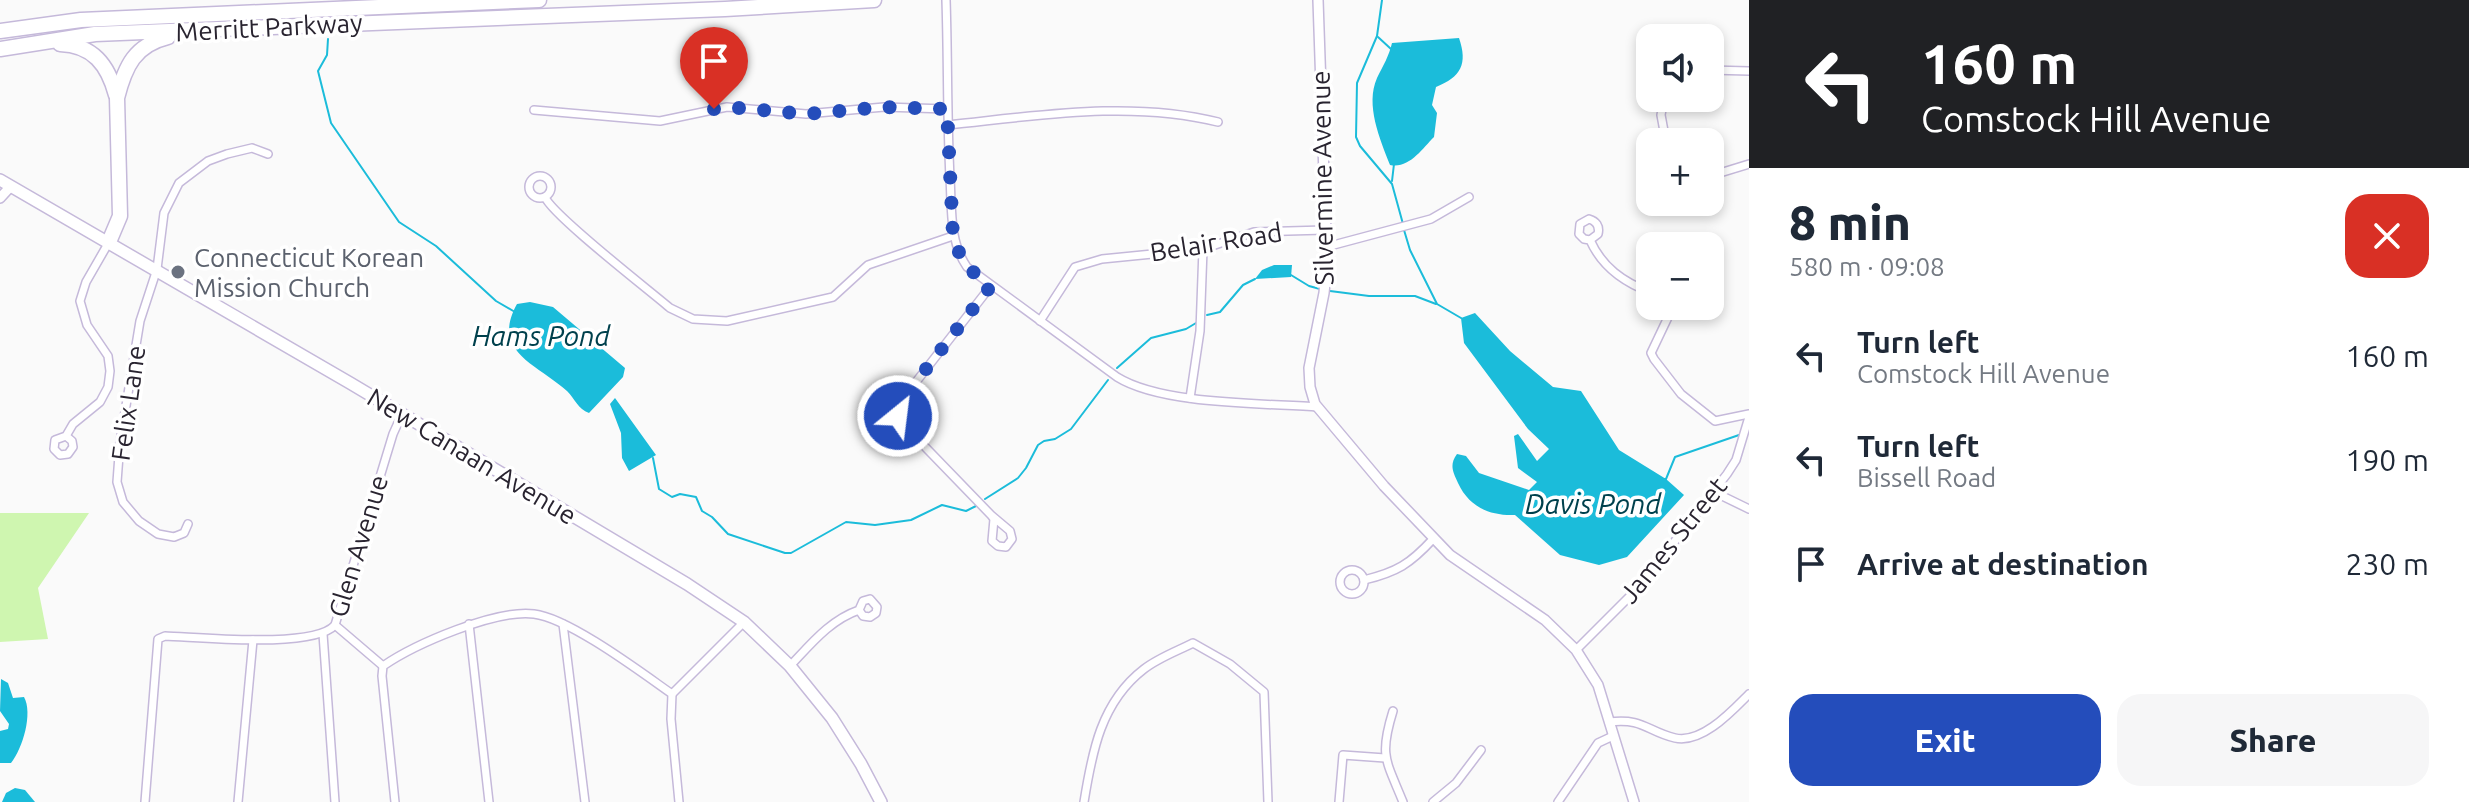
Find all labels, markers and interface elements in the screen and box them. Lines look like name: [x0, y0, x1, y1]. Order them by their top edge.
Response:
street label: Merritt Parkway: [175, 8, 363, 46]
map controls: [1636, 24, 1724, 320]
button: sound: [1636, 24, 1724, 112]
pin: [680, 27, 748, 109]
icon: left: [1789, 32, 1893, 136]
text: 160 m: [1921, 32, 2077, 95]
icon: arrive: [692, 39, 736, 83]
street label: Silvermine Avenue: [1306, 70, 1338, 286]
text: Comstock Hill Avenue: [1921, 98, 2271, 139]
button: +: [1636, 128, 1724, 216]
button: close: [2345, 194, 2429, 278]
text: 8 min: [1789, 195, 1911, 249]
street label: Belair Road: [1148, 217, 1284, 267]
button: −: [1636, 232, 1724, 320]
place label: Connecticut Korean Mission Church: [194, 243, 424, 302]
text: 580 m · 09:08: [1789, 252, 1945, 281]
marker: Connecticut Korean Mission Church: [169, 263, 187, 281]
water label: Hams Pond: [472, 320, 612, 351]
text: Turn left: [1857, 325, 1979, 359]
icon: left: [1789, 334, 1833, 378]
text: 160 m: [2345, 339, 2429, 373]
street label: Felix Lane: [106, 344, 150, 462]
text: Comstock Hill Avenue: [1857, 359, 2110, 388]
position arrow: [856, 374, 940, 458]
street label: New Canaan Avenue: [362, 382, 582, 530]
text: Turn left: [1857, 429, 1979, 463]
icon: left: [1789, 438, 1833, 482]
text: 190 m: [2345, 443, 2429, 477]
text: Bissell Road: [1857, 463, 1996, 492]
street label: Glen Avenue: [323, 472, 393, 620]
street label: James Street: [1614, 472, 1732, 608]
water label: Davis Pond: [1525, 488, 1662, 519]
icon: arrive: [1789, 542, 1833, 586]
text: Arrive at destination: [1857, 547, 2149, 581]
text: 230 m: [2345, 547, 2429, 581]
button: Exit: [1789, 694, 2101, 786]
button: Share: [2117, 694, 2429, 786]

